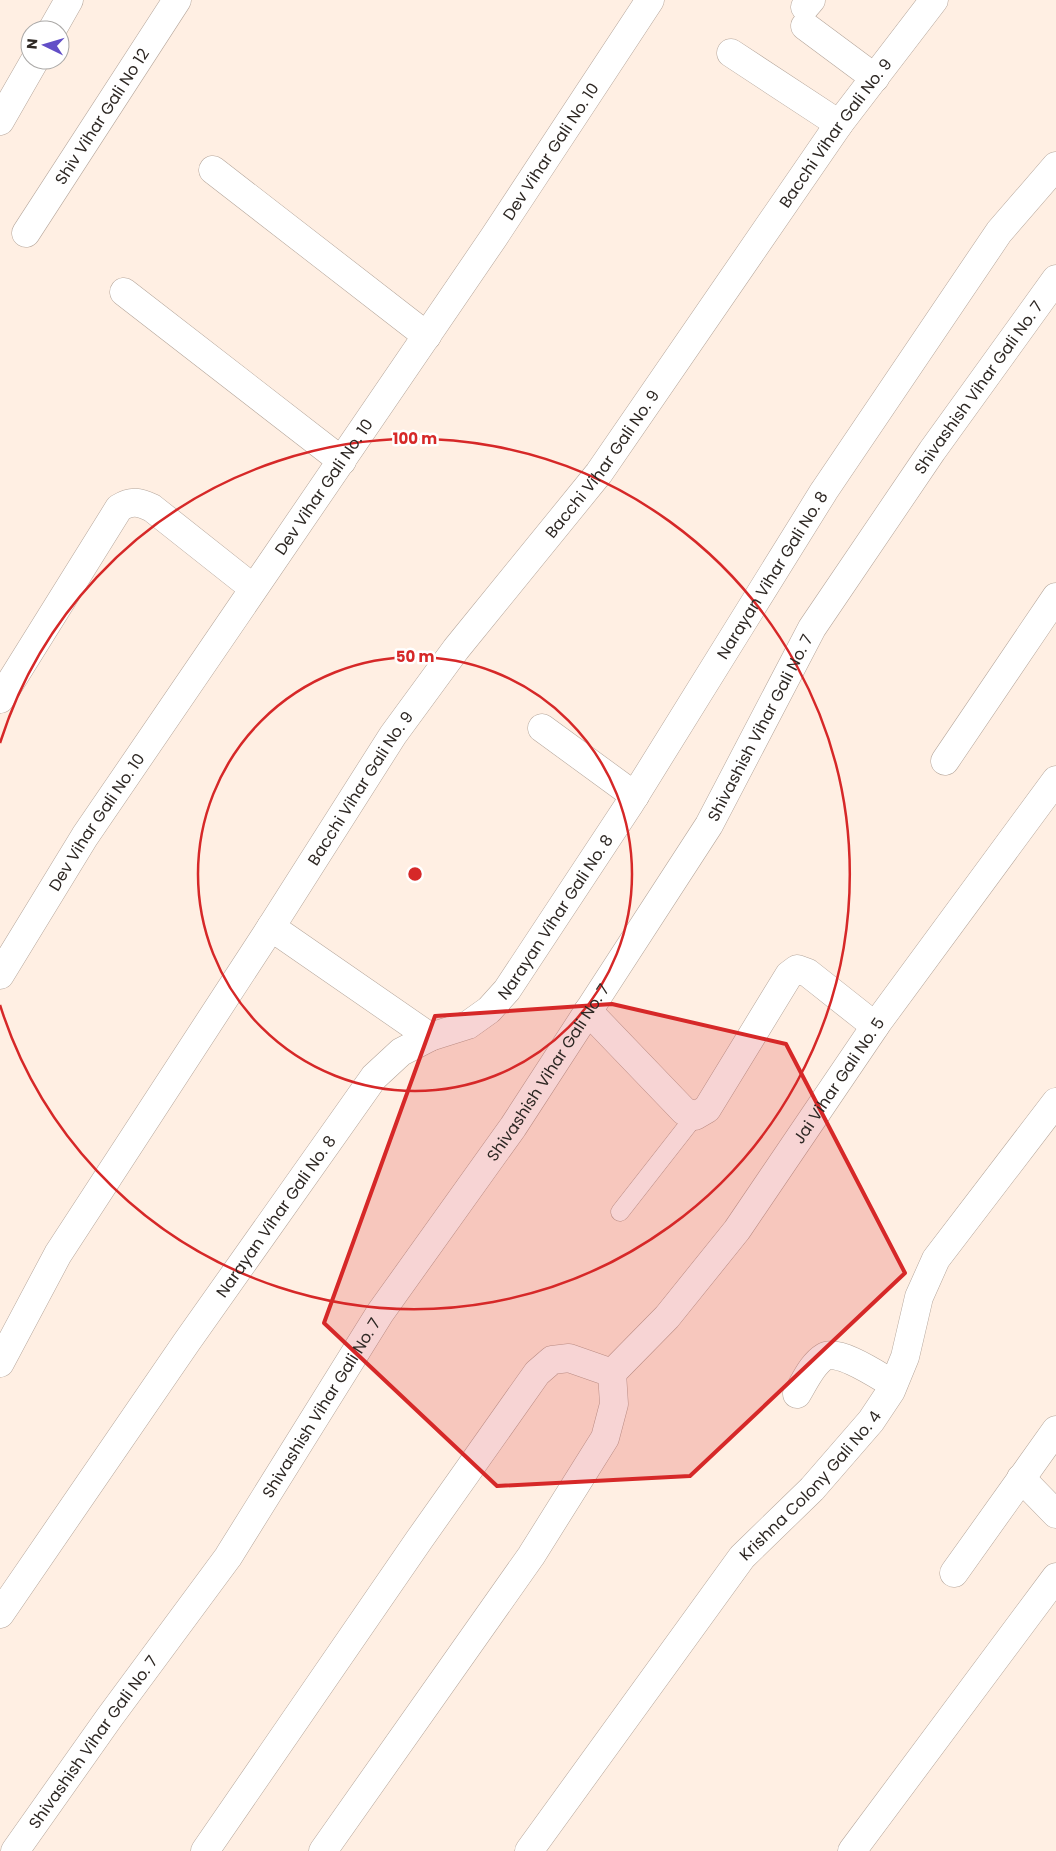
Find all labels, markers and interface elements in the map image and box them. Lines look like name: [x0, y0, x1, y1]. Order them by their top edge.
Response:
north arrow: [20, 20, 70, 70]
text: N: [22, 38, 42, 50]
street label: Shiv Vihar Gali No 12: [49, 44, 155, 189]
street label: Bacchi Vihar Gali No. 9: [774, 54, 897, 212]
street label: Dev Vihar Gali No. 10: [497, 78, 605, 225]
street label: Shivashish Vihar Gali No. 7: [909, 296, 1049, 479]
street label: Bacchi Vihar Gali No. 9: [540, 385, 665, 543]
street label: Dev Vihar Gali No. 10: [269, 414, 379, 560]
text: 100 m: [393, 428, 437, 449]
street label: Narayan Vihar Gali No. 8: [711, 487, 833, 664]
street label: Shivashish Vihar Gali No. 7: [702, 630, 819, 826]
text: 50 m: [396, 646, 434, 667]
street label: Bacchi Vihar Gali No. 9: [302, 707, 419, 870]
street label: Dev Vihar Gali No. 10: [43, 749, 150, 895]
street label: Narayan Vihar Gali No. 8: [492, 830, 619, 1005]
centre of rings: [406, 865, 424, 883]
street label: Shivashish Vihar Gali No. 7: [481, 979, 615, 1166]
street label: Jai Vihar Gali No. 5: [788, 1013, 890, 1148]
street label: Narayan Vihar Gali No. 8: [211, 1131, 341, 1302]
street label: Shivashish Vihar Gali No. 7: [257, 1313, 386, 1502]
street label: Krishna Colony Gali No. 4: [734, 1406, 887, 1566]
street label: Shivashish Vihar Gali No. 7: [23, 1651, 164, 1834]

